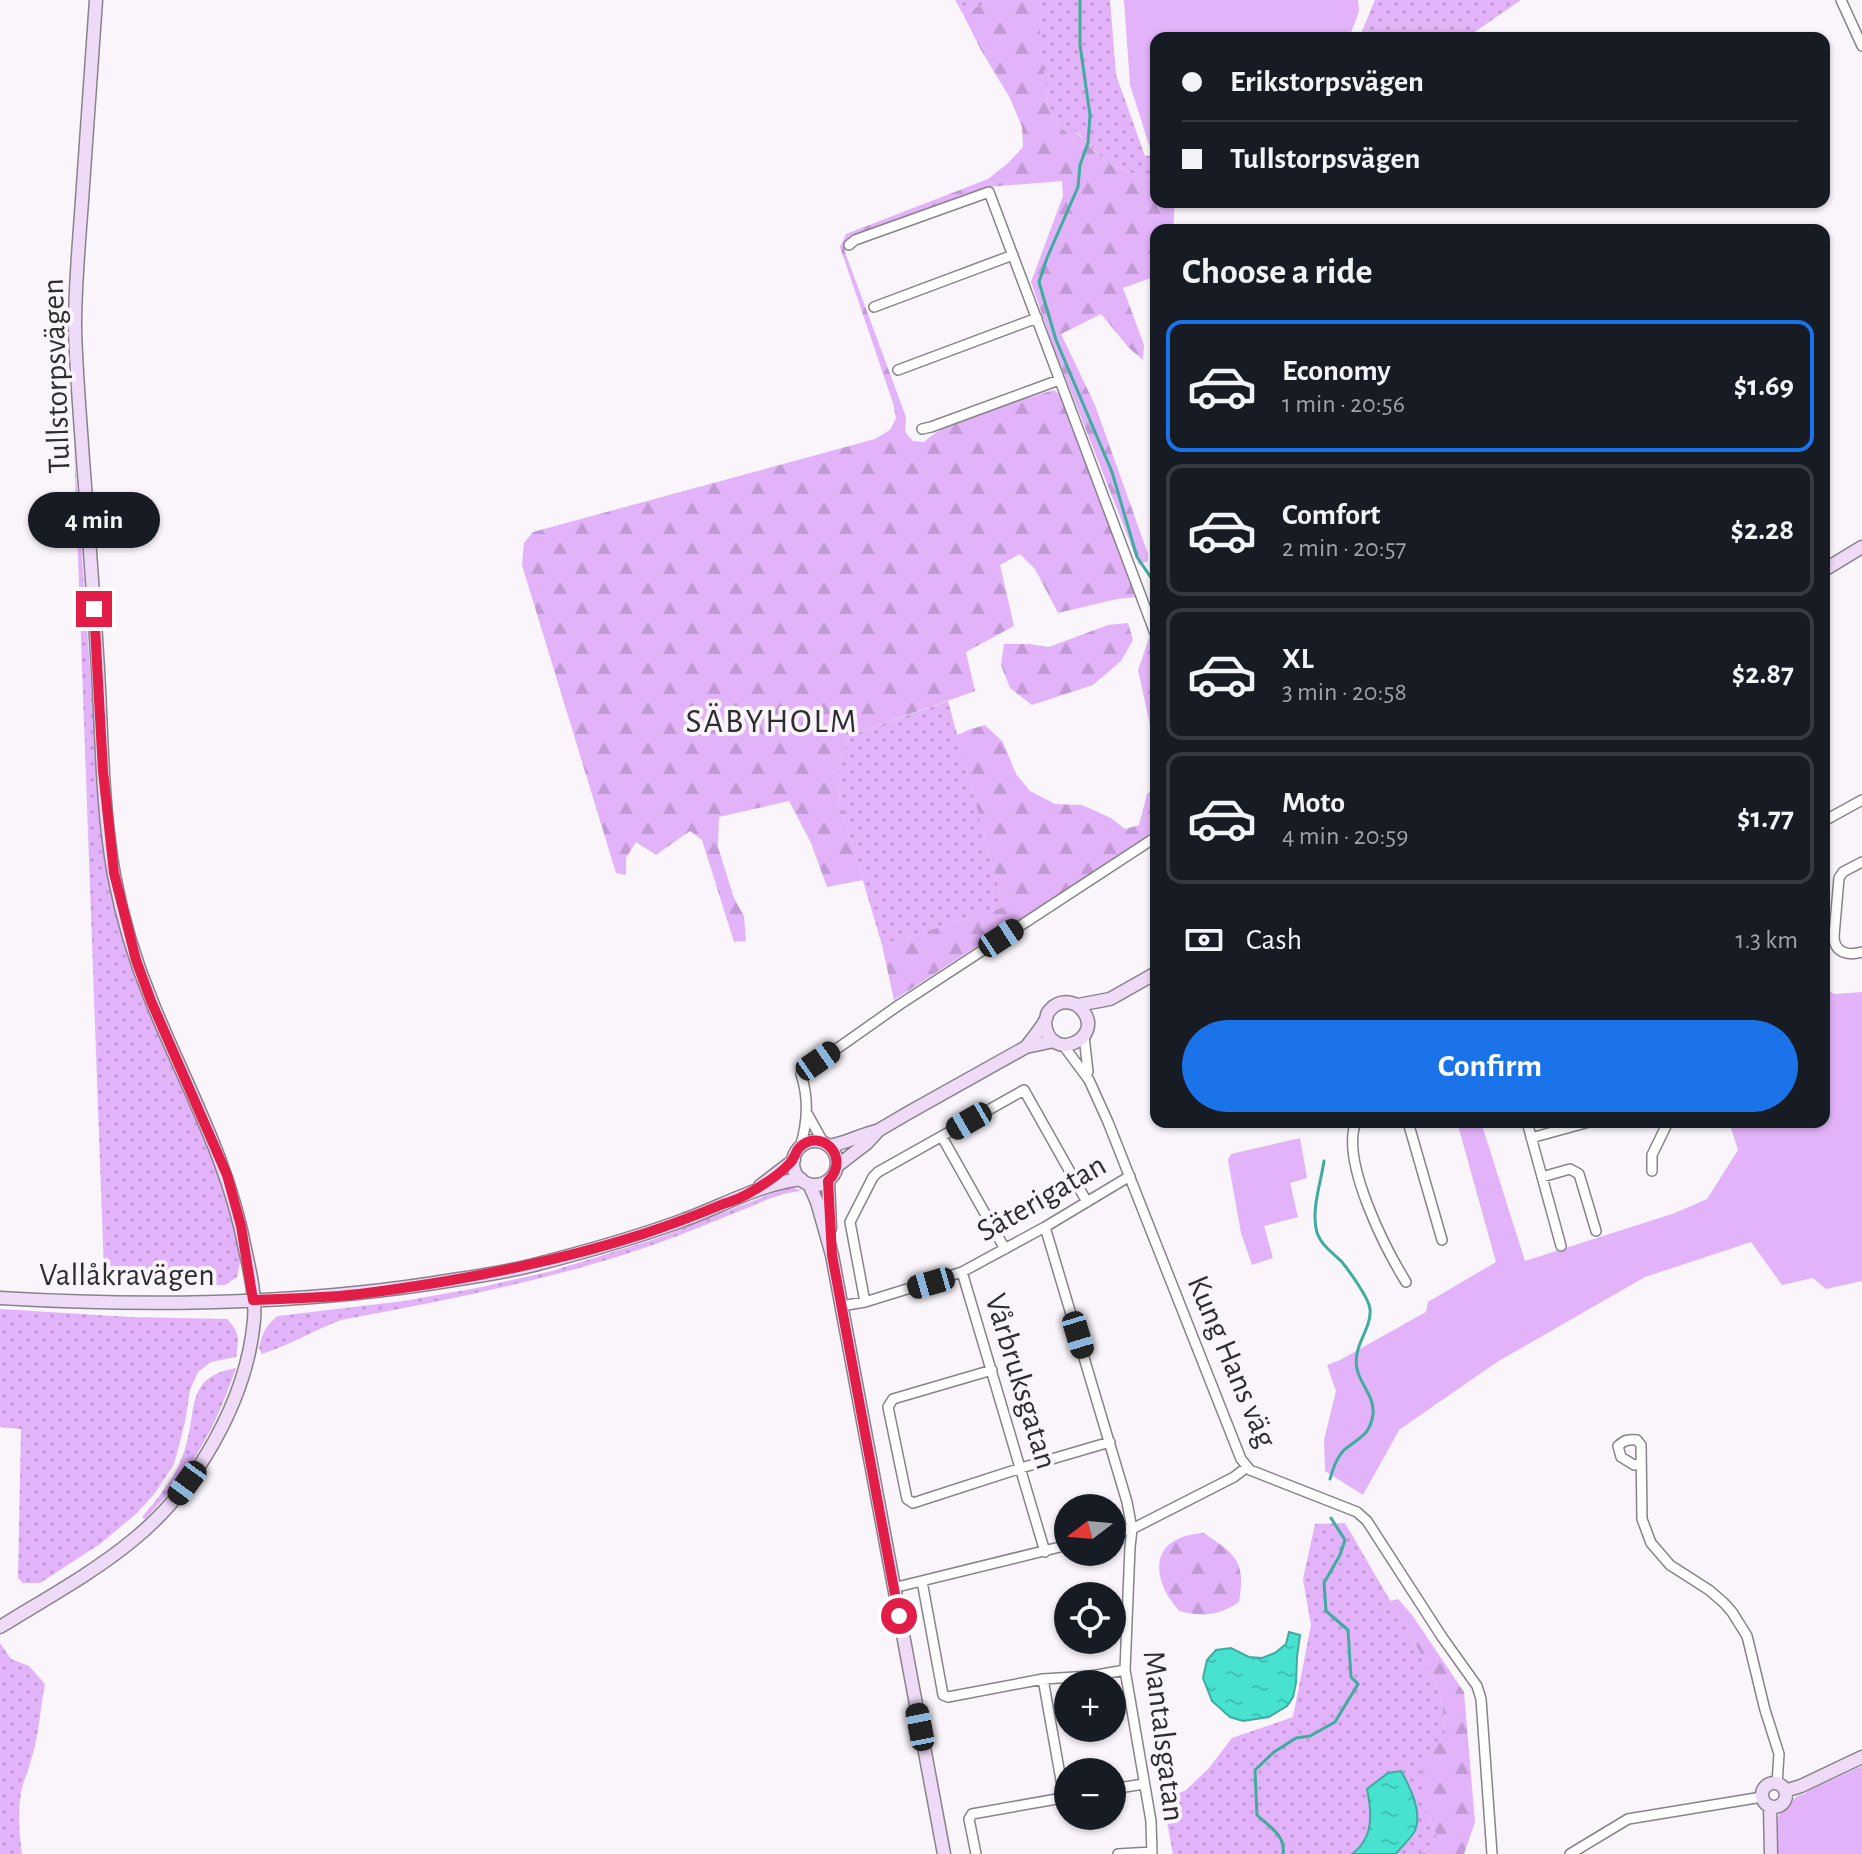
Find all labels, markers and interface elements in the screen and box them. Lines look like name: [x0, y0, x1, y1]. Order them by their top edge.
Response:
text: Erikstorpsvägen: [1230, 67, 1424, 97]
text: Tullstorpsvägen: [1230, 144, 1420, 174]
text: Choose a ride: [1182, 254, 1372, 290]
street label: Tullstorpsvägen: [37, 278, 75, 474]
icon: car: [1186, 350, 1258, 422]
text: Economy: [1282, 356, 1391, 386]
text: $1.69: [1734, 371, 1794, 401]
text: 1 min · 20:56: [1282, 391, 1405, 417]
callout: 4 min: [28, 493, 160, 549]
icon: car: [1186, 494, 1258, 566]
text: Comfort: [1282, 500, 1381, 530]
text: 4 min: [65, 507, 123, 533]
text: $2.28: [1731, 515, 1794, 545]
text: 2 min · 20:57: [1282, 535, 1406, 561]
route end: [76, 591, 112, 627]
icon: car: [1186, 638, 1258, 710]
text: XL: [1282, 644, 1314, 674]
text: $2.87: [1732, 659, 1794, 689]
text: 3 min · 20:58: [1282, 679, 1407, 705]
district label: SÄBYHOLM: [685, 703, 859, 739]
icon: car: [1186, 782, 1258, 854]
text: Moto: [1282, 788, 1345, 818]
text: $1.77: [1737, 803, 1794, 833]
text: 4 min · 20:59: [1282, 823, 1408, 849]
car: [974, 915, 1028, 961]
icon: cash: [1182, 918, 1226, 962]
text: Cash: [1246, 925, 1302, 955]
text: 1.3 km: [1735, 927, 1798, 953]
button: Confirm: [1182, 1020, 1798, 1112]
car: [791, 1037, 845, 1085]
car: [942, 1099, 996, 1143]
street label: Säterigatan: [972, 1148, 1111, 1247]
street label: Vallåkravägen: [39, 1259, 215, 1291]
car: [905, 1265, 957, 1301]
street label: Kung Hans väg: [1182, 1271, 1283, 1452]
street label: Vårbruksgatan: [979, 1290, 1063, 1473]
car: [1060, 1309, 1096, 1361]
car: [163, 1457, 211, 1509]
north arrow: [1054, 1494, 1126, 1566]
map controls: [1054, 1494, 1126, 1830]
button: locate: [1054, 1582, 1126, 1654]
route start: [881, 1598, 917, 1634]
street label: Mantalsgatan: [1138, 1649, 1190, 1823]
button: +: [1054, 1670, 1126, 1742]
car: [904, 1701, 936, 1753]
button: −: [1054, 1758, 1126, 1830]

